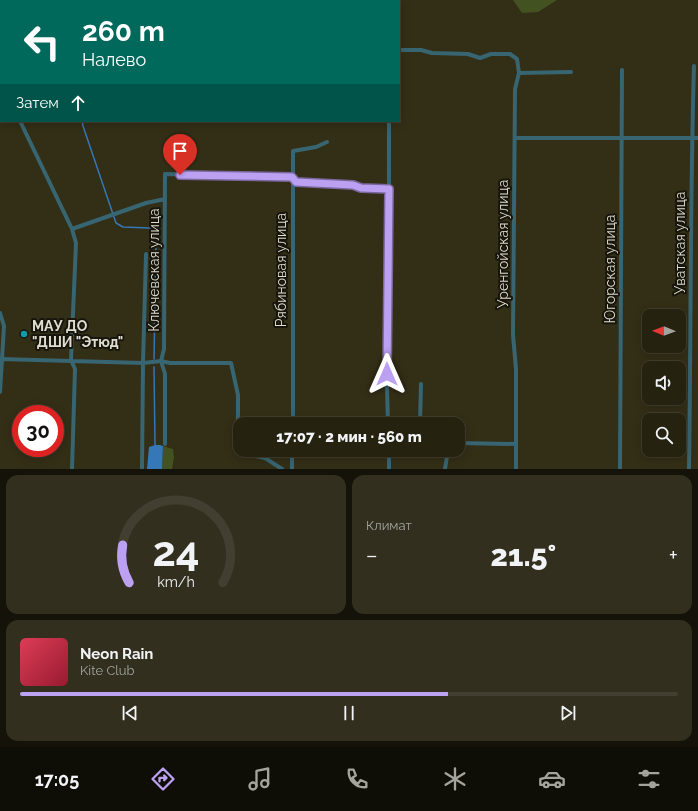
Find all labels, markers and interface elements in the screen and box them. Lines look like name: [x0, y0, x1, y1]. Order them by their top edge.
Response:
text: 260 m: [82, 15, 165, 48]
icon: left: [16, 16, 68, 68]
text: Налево: [82, 49, 146, 70]
icon: ahead: [67, 92, 89, 114]
text: Затем: [16, 94, 59, 112]
pin: [163, 134, 197, 175]
icon: arrive: [169, 140, 191, 162]
street label: Уренгойская улица: [495, 180, 511, 308]
street label: Уватская улица: [672, 192, 688, 294]
street label: Ключевская улица: [146, 208, 162, 332]
street label: Рябиновая улица: [273, 213, 289, 327]
street label: Югорская улица: [602, 215, 618, 323]
north arrow: [642, 309, 686, 353]
map controls: [642, 309, 686, 457]
place label: МАУ ДО "ДШИ "Этюд": [32, 318, 123, 350]
marker: МАУ ДО "ДШИ "Этюд": [19, 329, 29, 339]
position arrow: [366, 353, 408, 395]
button: sound: [642, 361, 686, 405]
speed limit sign: 30: [12, 405, 64, 457]
button: search: [642, 413, 686, 457]
text: 17:07 · 2 мин · 560 m: [276, 428, 422, 446]
text: Климат: [366, 518, 412, 533]
text: 24: [152, 526, 200, 575]
text: 21.5°: [491, 538, 556, 573]
text: −: [366, 542, 378, 568]
text: +: [669, 542, 678, 568]
text: km/h: [157, 573, 195, 589]
text: Neon Rain: [80, 645, 153, 663]
text: Kite Club: [80, 663, 135, 678]
icon: previous: [119, 702, 141, 724]
icon: pause: [338, 702, 360, 724]
icon: next: [557, 702, 579, 724]
icon: directions: [149, 765, 177, 793]
icon: music: [246, 765, 274, 793]
icon: phone: [343, 765, 371, 793]
icon: climate: [441, 765, 469, 793]
icon: car: [538, 765, 566, 793]
icon: filters: [635, 765, 663, 793]
text: 17:05: [35, 769, 79, 790]

